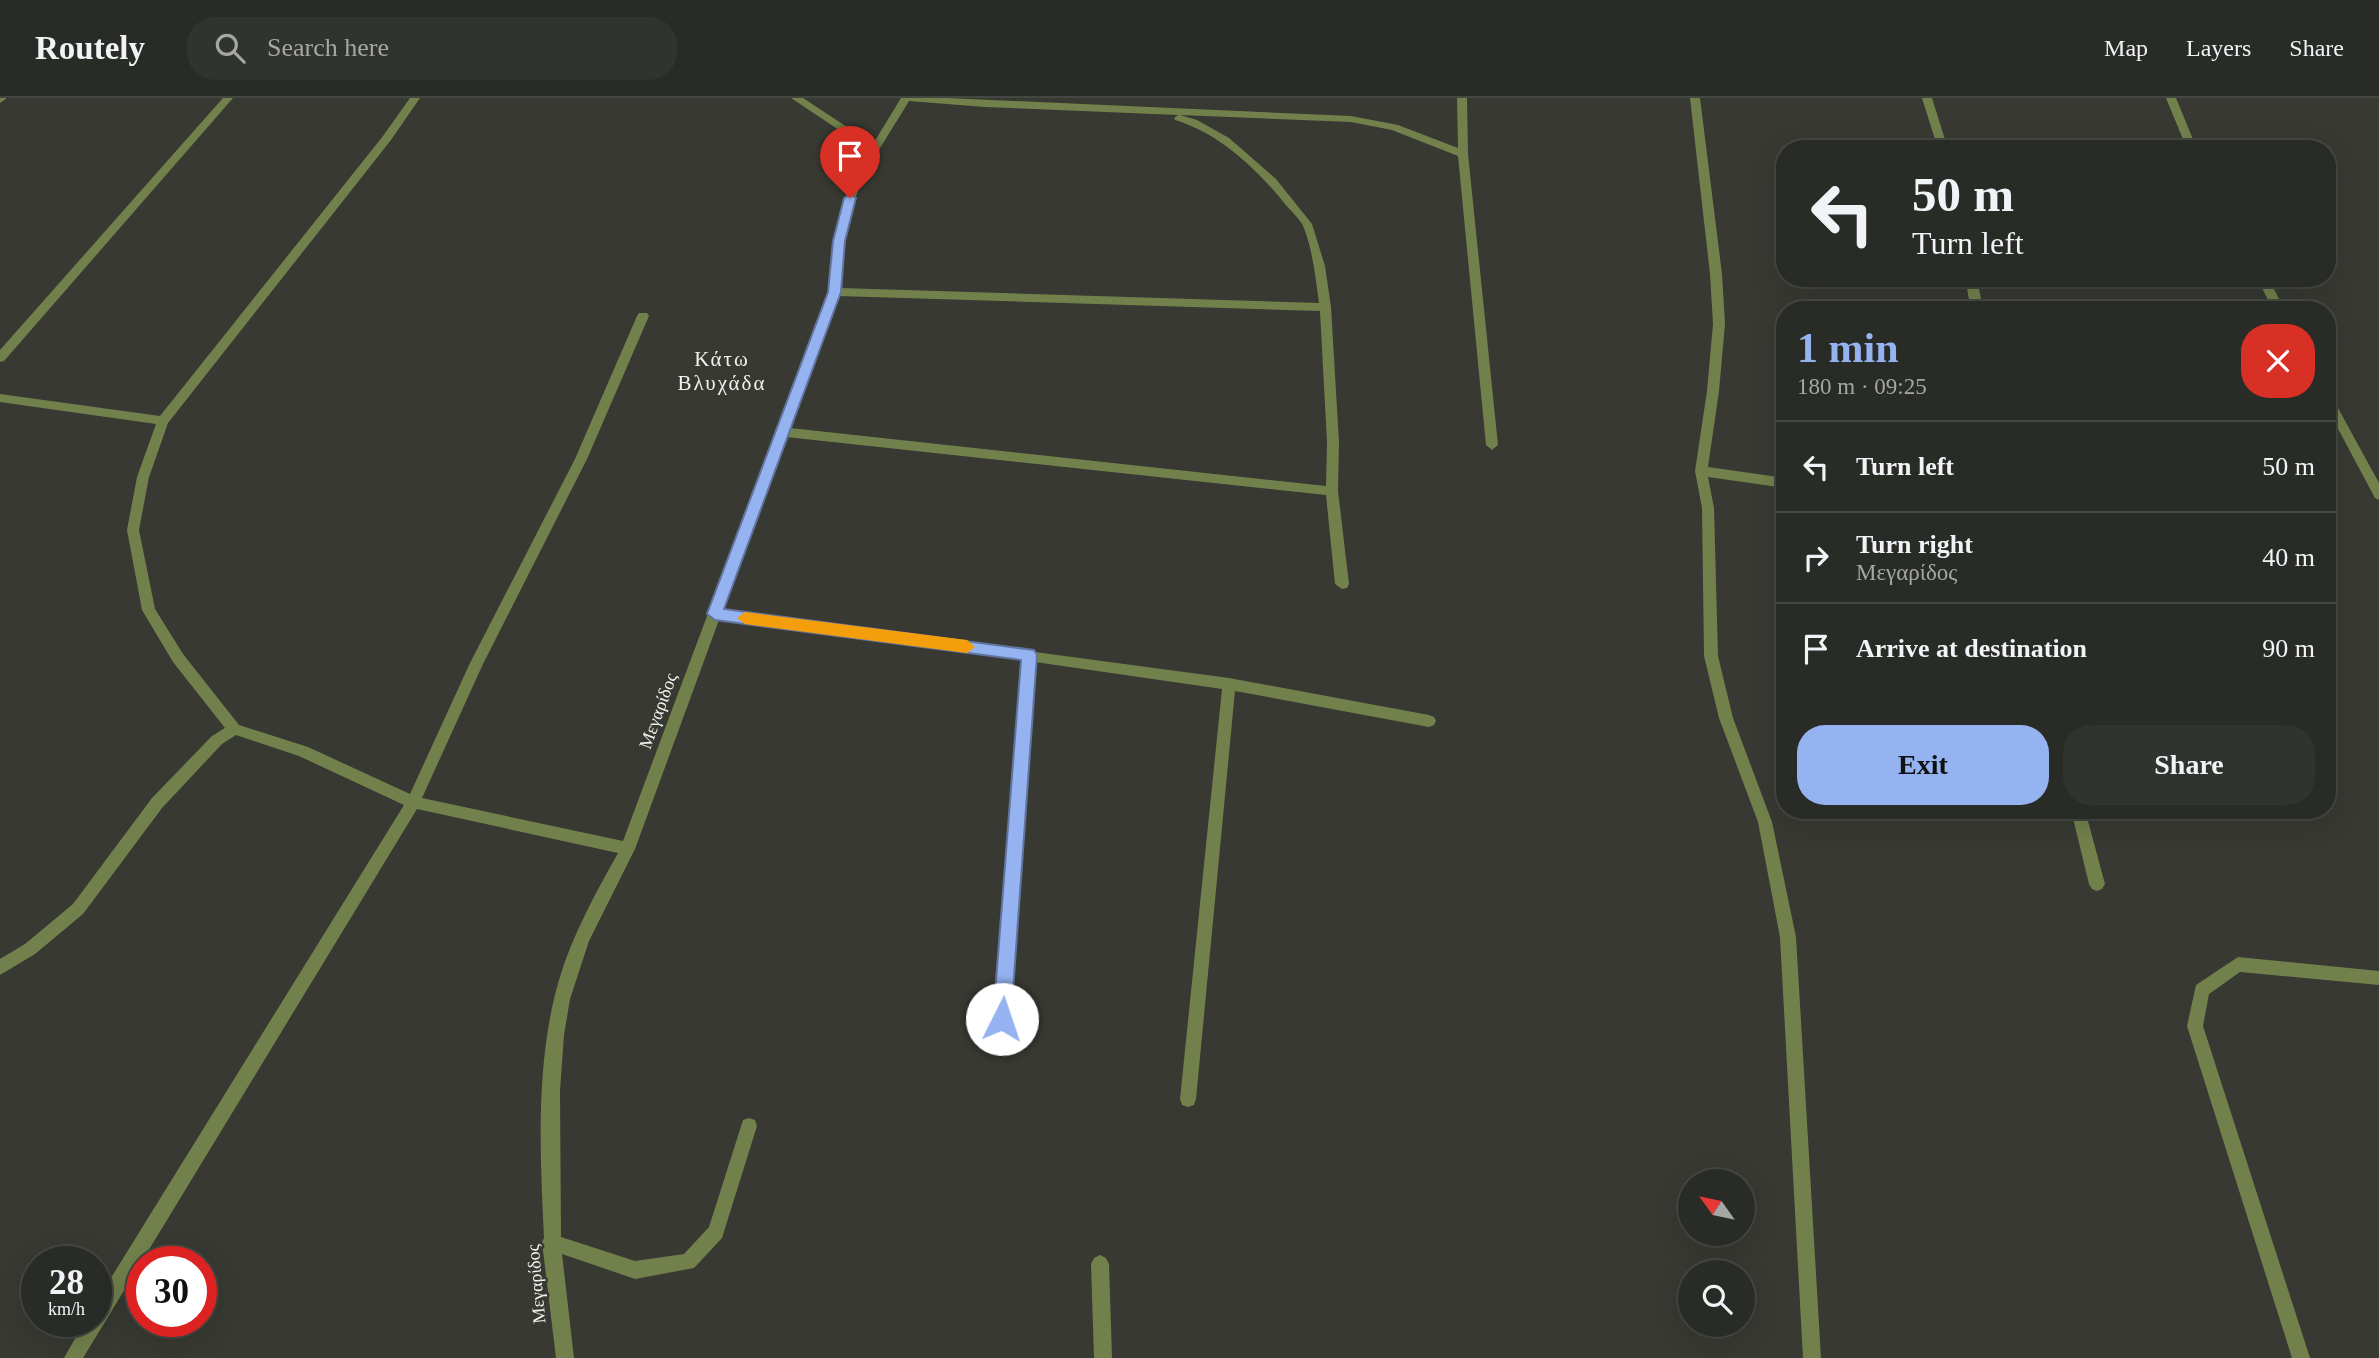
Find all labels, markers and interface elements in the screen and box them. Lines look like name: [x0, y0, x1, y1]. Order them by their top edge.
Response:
search box: [187, 17, 677, 80]
icon: search: [211, 29, 249, 67]
text: Routely: [35, 30, 145, 66]
text: Search here: [267, 33, 389, 62]
text: Map: [2104, 35, 2148, 61]
text: Layers: [2186, 35, 2251, 61]
text: Share: [2289, 35, 2344, 61]
pin: [820, 126, 880, 198]
icon: arrive: [831, 137, 869, 175]
text: 50 m: [1912, 167, 2014, 222]
icon: left: [1797, 168, 1888, 259]
text: Turn left: [1912, 225, 2024, 261]
button: close: [2241, 324, 2315, 398]
text: 1 min: [1797, 325, 1899, 371]
district label: Κάτω Βλυχάδα: [678, 347, 766, 395]
text: 180 m · 09:25: [1797, 374, 1927, 399]
icon: left: [1797, 448, 1835, 486]
text: Turn left: [1856, 452, 1954, 481]
text: 50 m: [2262, 452, 2315, 481]
text: Turn right: [1856, 530, 1973, 559]
icon: right: [1797, 539, 1835, 577]
text: 40 m: [2262, 543, 2315, 572]
text: Μεγαρίδος: [1856, 560, 1957, 585]
icon: arrive: [1797, 630, 1835, 668]
text: Arrive at destination: [1856, 634, 2087, 663]
text: 90 m: [2262, 634, 2315, 663]
street label: Μεγαρίδος: [635, 670, 681, 752]
button: Exit: [1797, 725, 2049, 805]
button: Share: [2063, 725, 2315, 805]
position arrow: [965, 982, 1039, 1056]
north arrow: [1678, 1169, 1755, 1246]
map controls: [1678, 1169, 1755, 1337]
street label: Μεγαρίδος: [523, 1244, 549, 1324]
speed limit sign: 30: [126, 1246, 217, 1337]
button: search: [1678, 1260, 1755, 1337]
text: 28: [49, 1263, 84, 1302]
text: km/h: [48, 1299, 85, 1319]

